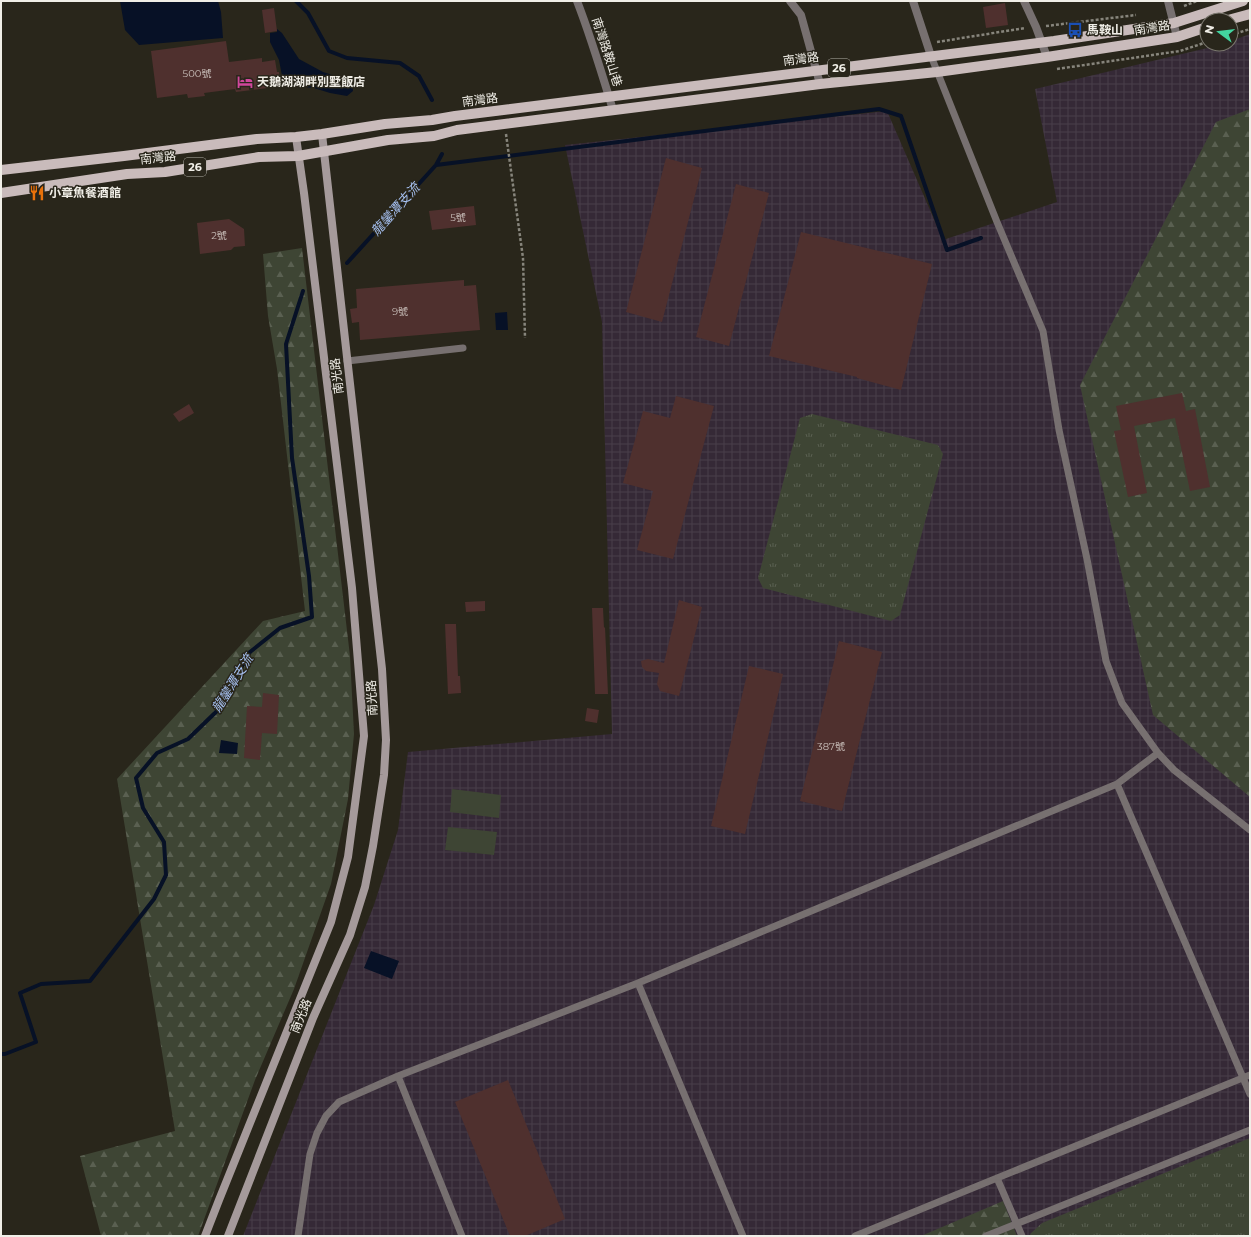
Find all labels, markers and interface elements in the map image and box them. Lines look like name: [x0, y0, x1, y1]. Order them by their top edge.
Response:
north arrow: [1199, 12, 1239, 52]
street label: 南灣路鞍山巷: [589, 15, 626, 88]
street label: 南灣路: [1133, 17, 1171, 38]
bus stop icon: 馬鞍山: [1066, 21, 1084, 39]
place label: 馬鞍山: [1087, 22, 1123, 37]
text: N: [1201, 23, 1217, 36]
street label: 南灣路: [782, 49, 820, 68]
road number: 26: [828, 59, 850, 77]
house number: 500號: [183, 67, 211, 80]
hotel icon: 天鵝湖湖畔別墅飯店: [236, 73, 254, 91]
place label: 天鵝湖湖畔別墅飯店: [257, 74, 365, 89]
street label: 南灣路: [461, 90, 499, 109]
street label: 南灣路: [139, 148, 177, 167]
road number: 26: [184, 158, 206, 176]
water label: 龍鑾潭支流: [367, 178, 424, 239]
restaurant icon: 小章魚餐酒館: [28, 184, 46, 202]
place label: 小章魚餐酒館: [49, 185, 121, 200]
house number: 5號: [450, 211, 466, 224]
house number: 2號: [211, 229, 227, 242]
house number: 9號: [392, 305, 408, 318]
street label: 南光路: [327, 357, 346, 395]
water label: 龍鑾潭支流: [208, 650, 257, 715]
street label: 南光路: [363, 680, 380, 716]
house number: 387號: [817, 740, 845, 753]
street label: 南光路: [287, 996, 314, 1035]

